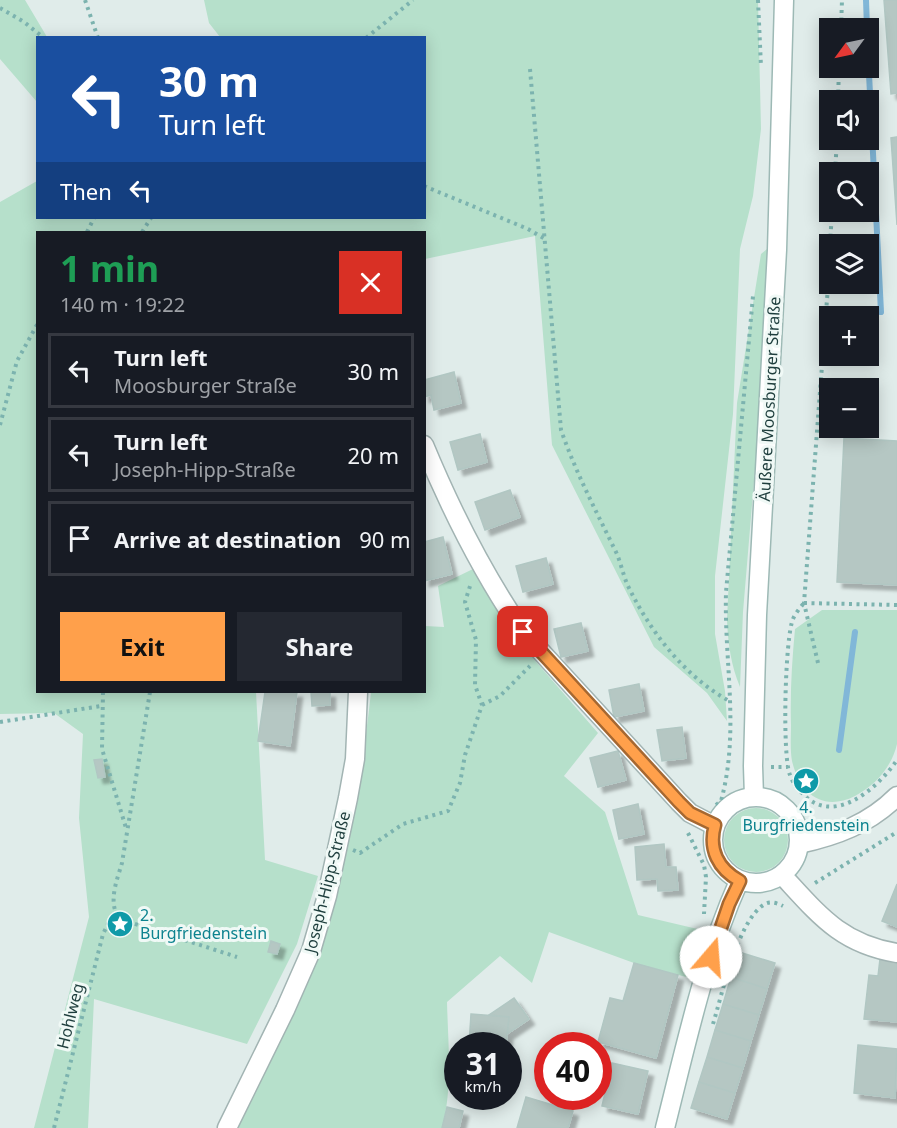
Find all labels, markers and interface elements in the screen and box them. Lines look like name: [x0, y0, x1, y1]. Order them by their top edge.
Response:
north arrow: [819, 18, 879, 78]
map controls: [819, 18, 879, 438]
text: 30 m: [159, 52, 259, 109]
icon: left: [60, 60, 138, 138]
button: sound: [819, 90, 879, 150]
text: Turn left: [159, 106, 265, 143]
button: search: [819, 162, 879, 222]
icon: left: [124, 174, 157, 207]
text: Then: [60, 176, 112, 206]
button: layers: [819, 234, 879, 294]
text: 1 min: [60, 244, 159, 293]
button: close: [339, 251, 402, 314]
text: 140 m · 19:22: [60, 291, 185, 318]
street label: Äußere Moosburger Straße: [753, 296, 785, 502]
button: +: [819, 306, 879, 366]
text: Turn left: [114, 342, 208, 372]
icon: left: [63, 354, 96, 387]
text: 30 m: [348, 356, 399, 386]
text: Moosburger Straße: [114, 372, 297, 399]
button: −: [819, 378, 879, 438]
text: Turn left: [114, 426, 208, 456]
icon: left: [63, 438, 96, 471]
text: 20 m: [348, 440, 399, 470]
text: Joseph-Hipp-Straße: [114, 456, 296, 483]
icon: arrive: [63, 522, 96, 555]
text: Arrive at destination: [114, 524, 341, 554]
text: 90 m: [359, 524, 411, 554]
pin: [497, 606, 548, 657]
button: Exit: [60, 612, 225, 681]
button: Share: [237, 612, 402, 681]
icon: arrive: [506, 615, 539, 648]
place icon: 4. Burgfriedenstein: [791, 766, 821, 796]
place label: 4. Burgfriedenstein: [742, 796, 870, 836]
street label: Joseph-Hipp-Straße: [298, 809, 355, 957]
place label: 2. Burgfriedenstein: [140, 904, 267, 944]
place icon: 2. Burgfriedenstein: [105, 909, 135, 939]
position arrow: [679, 925, 743, 989]
street label: Hohlweg: [51, 981, 89, 1051]
speed limit sign: 40: [534, 1032, 612, 1110]
text: 31: [466, 1043, 500, 1084]
text: km/h: [465, 1076, 501, 1096]

